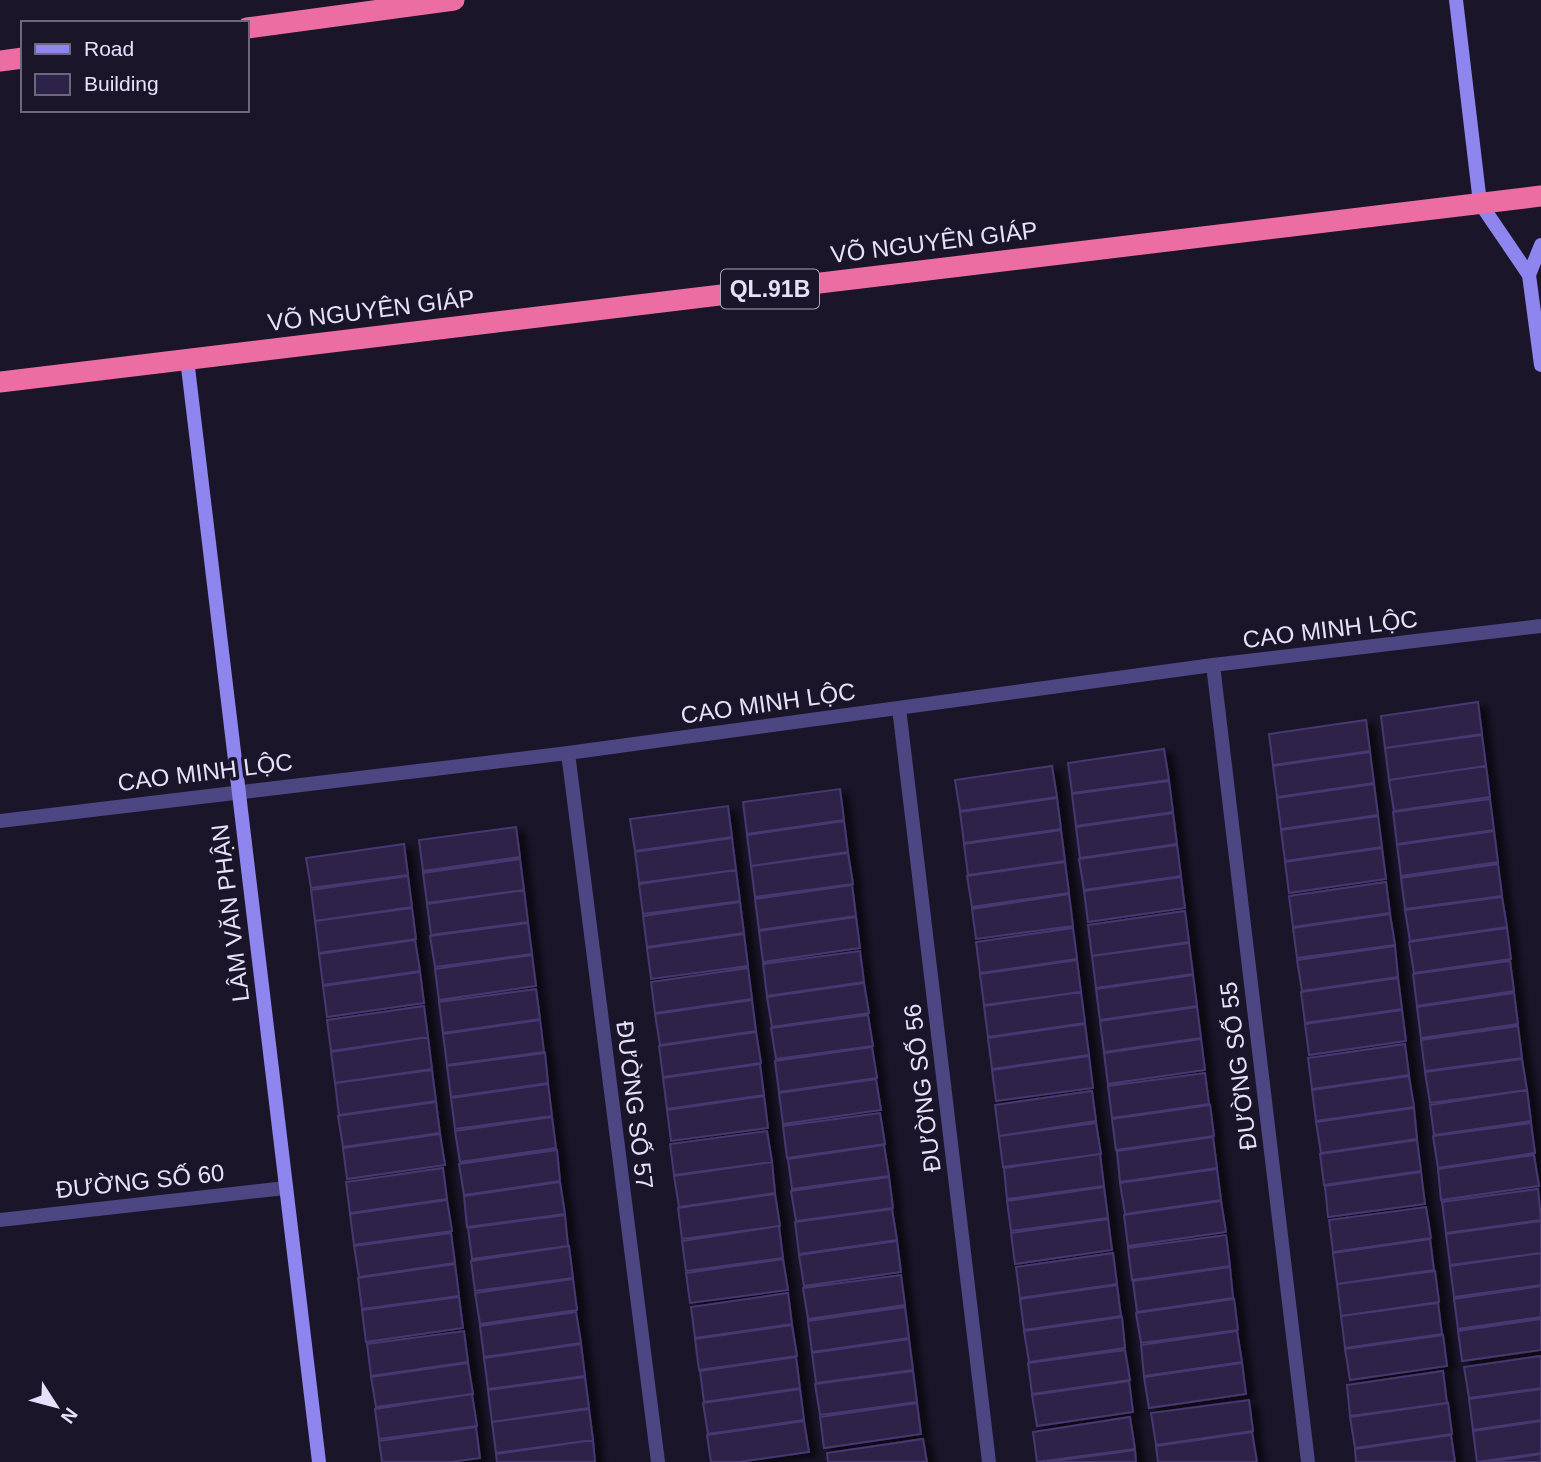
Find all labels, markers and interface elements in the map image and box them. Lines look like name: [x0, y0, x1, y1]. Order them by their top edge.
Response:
legend: [21, 21, 248, 112]
text: Road: [84, 37, 134, 60]
text: Building: [84, 72, 159, 95]
street label: VÕ NGUYÊN GIÁP: [829, 216, 1039, 268]
road number: QL.91B: [721, 270, 819, 308]
street label: VÕ NGUYÊN GIÁP: [266, 284, 476, 336]
street label: CAO MINH LỘC: [1241, 605, 1419, 653]
street label: CAO MINH LỘC: [679, 677, 857, 729]
street label: CAO MINH LỘC: [116, 748, 294, 796]
street label: LÂM VĂN PHẬN: [206, 823, 254, 1003]
street label: ĐƯỜNG SỐ 55: [1214, 980, 1262, 1152]
street label: ĐƯỜNG SỐ 56: [898, 1002, 946, 1174]
street label: ĐƯỜNG SỐ 57: [611, 1019, 659, 1191]
street label: ĐƯỜNG SỐ 60: [54, 1159, 226, 1203]
north arrow: [21, 1371, 91, 1441]
text: N: [57, 1404, 82, 1427]

